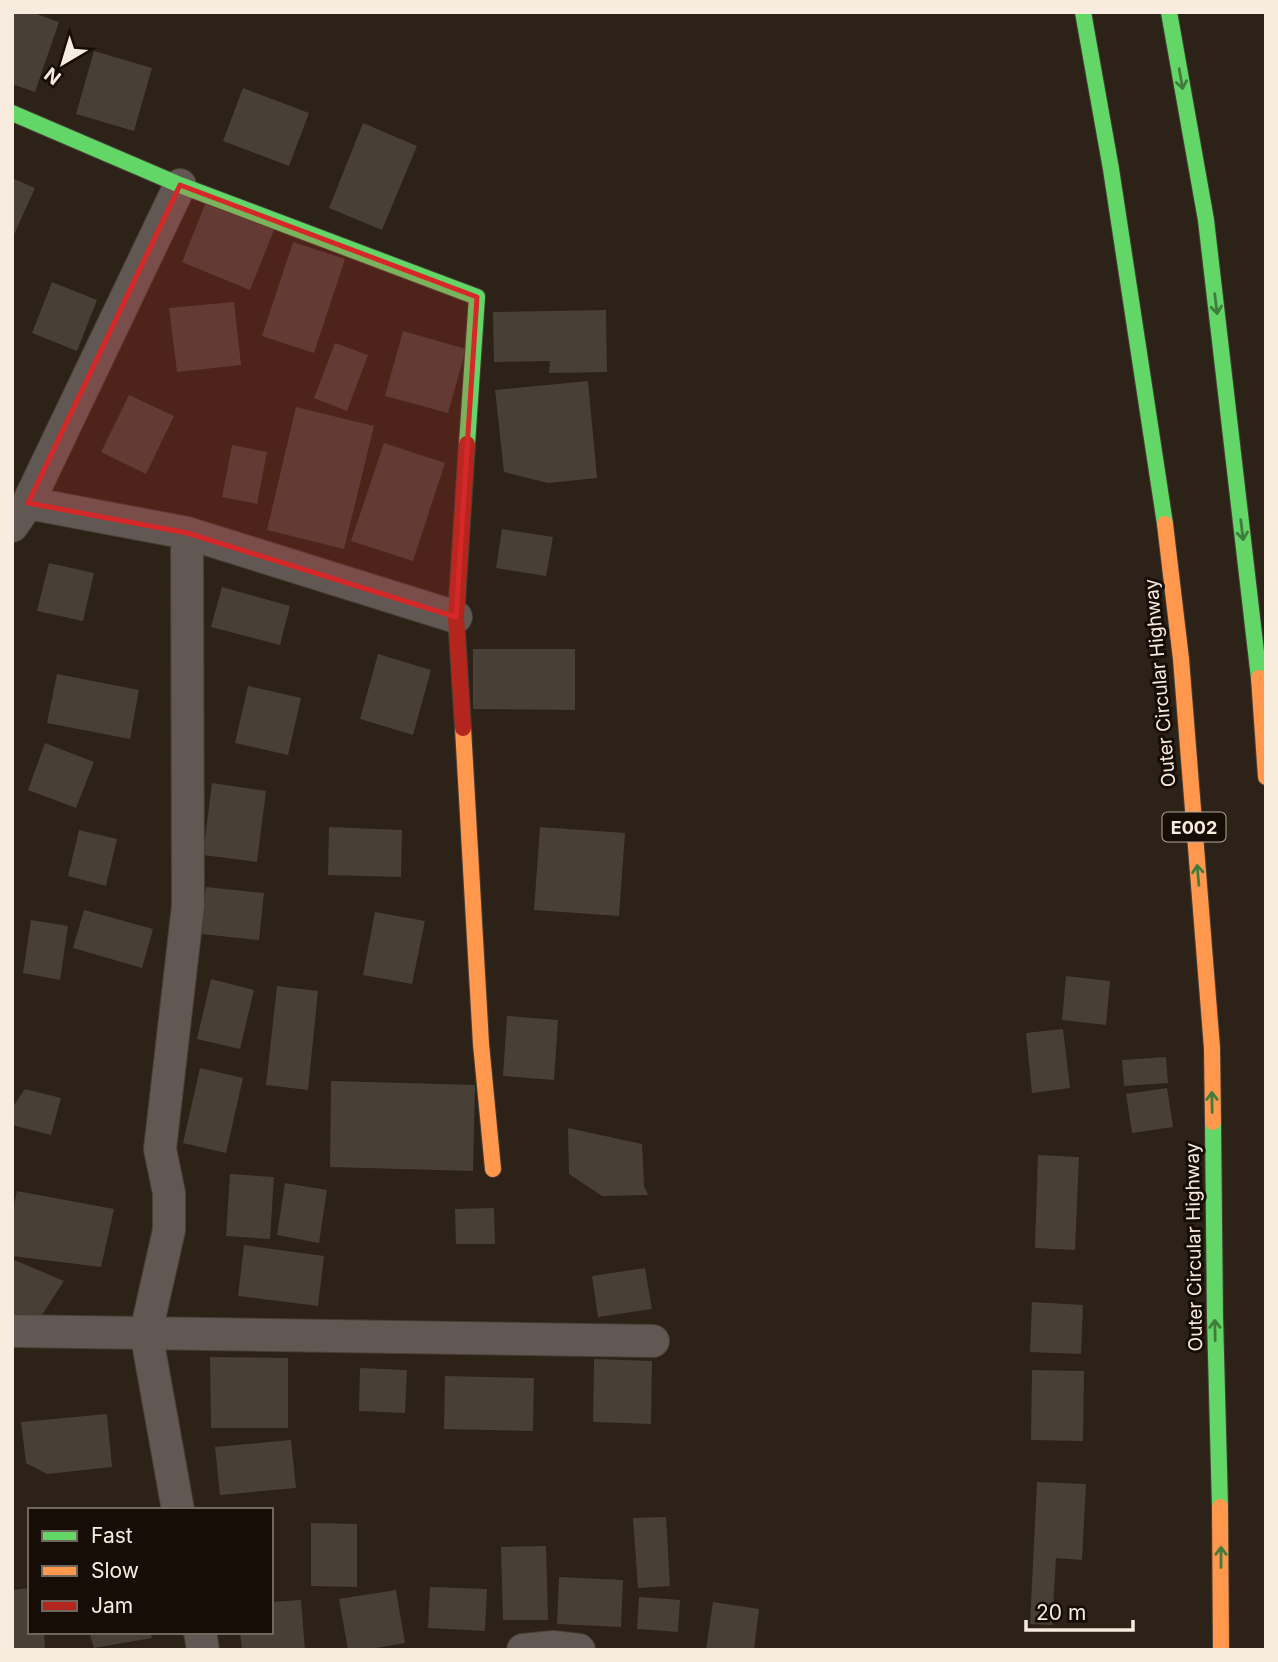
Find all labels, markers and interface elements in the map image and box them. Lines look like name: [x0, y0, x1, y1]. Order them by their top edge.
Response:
north arrow: [28, 28, 98, 98]
text: N: [40, 62, 66, 90]
one-way arrow: [1175, 67, 1188, 90]
one-way arrow: [1210, 292, 1223, 315]
one-way arrow: [1236, 518, 1249, 541]
street label: Outer Circular Highway: [1139, 578, 1181, 788]
road number: E002: [1162, 812, 1226, 842]
one-way arrow: [1191, 864, 1204, 887]
one-way arrow: [1206, 1091, 1219, 1114]
street label: Outer Circular Highway: [1181, 1142, 1207, 1352]
one-way arrow: [1209, 1318, 1222, 1341]
legend: [28, 1508, 273, 1634]
text: Fast: [91, 1523, 133, 1548]
one-way arrow: [1214, 1546, 1228, 1569]
text: Slow: [91, 1558, 139, 1583]
scale bar: [1026, 1588, 1133, 1632]
text: Jam: [91, 1593, 133, 1618]
text: 20 m: [1036, 1600, 1086, 1625]

